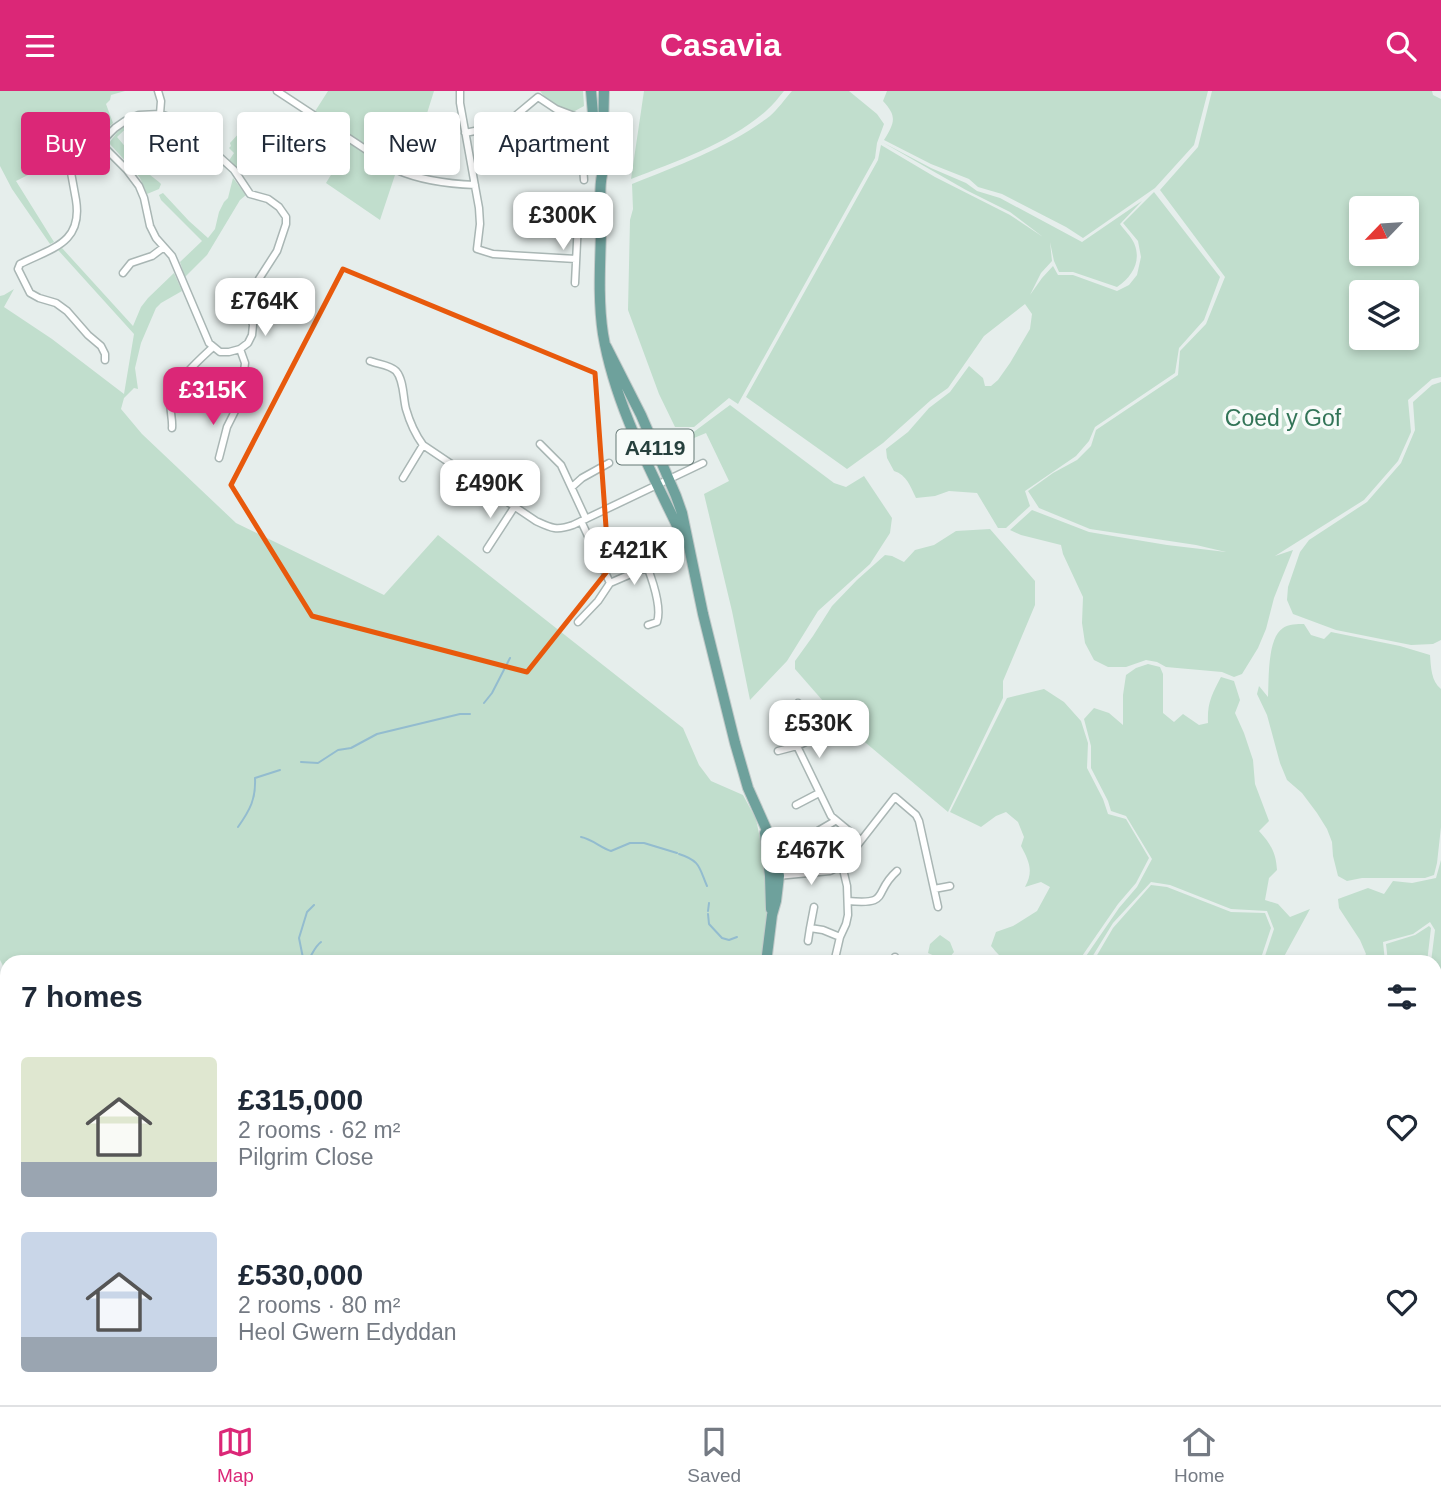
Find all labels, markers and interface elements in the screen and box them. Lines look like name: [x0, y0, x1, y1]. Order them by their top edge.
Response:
icon: menu: [21, 27, 59, 65]
text: Casavia: [660, 27, 781, 63]
icon: search: [1382, 27, 1420, 65]
chip: Buy: [21, 112, 110, 175]
chip: Rent: [124, 112, 223, 175]
chip: Filters: [237, 112, 350, 175]
chip: New: [364, 112, 460, 175]
chip: Apartment: [474, 112, 633, 175]
pin: £300K: [514, 193, 612, 252]
north arrow: [1349, 196, 1419, 266]
map controls: [1349, 196, 1419, 350]
text: £300K: [529, 202, 597, 228]
pin: £764K: [216, 279, 314, 338]
button: layers: [1349, 280, 1419, 350]
text: £764K: [231, 288, 299, 314]
pin: £315K: [164, 367, 262, 427]
text: £315K: [179, 377, 247, 403]
park label: Coed y Gof: [1225, 405, 1342, 431]
road number: A4119: [616, 429, 694, 465]
pin: £490K: [441, 461, 539, 520]
text: £490K: [456, 470, 524, 496]
pin: £421K: [585, 527, 683, 587]
text: £421K: [600, 537, 668, 563]
pin: £530K: [770, 701, 868, 760]
text: £530K: [785, 710, 853, 736]
pin: £467K: [762, 827, 860, 887]
text: £467K: [777, 837, 845, 863]
icon: filters: [1383, 978, 1421, 1016]
text: 7 homes: [21, 980, 143, 1013]
text: £315,000: [238, 1083, 363, 1116]
icon: home: [77, 1085, 161, 1169]
icon: heart: [1383, 1108, 1421, 1146]
text: 2 rooms · 62 m²: [238, 1117, 400, 1143]
text: Pilgrim Close: [238, 1144, 373, 1170]
text: £530,000: [238, 1258, 363, 1291]
icon: home: [77, 1260, 161, 1344]
icon: heart: [1383, 1283, 1421, 1321]
text: 2 rooms · 80 m²: [238, 1292, 400, 1318]
text: Heol Gwern Edyddan: [238, 1319, 457, 1345]
tab: Map: [216, 1423, 254, 1487]
tab: Saved: [687, 1423, 741, 1487]
tab: Home: [1174, 1423, 1225, 1487]

